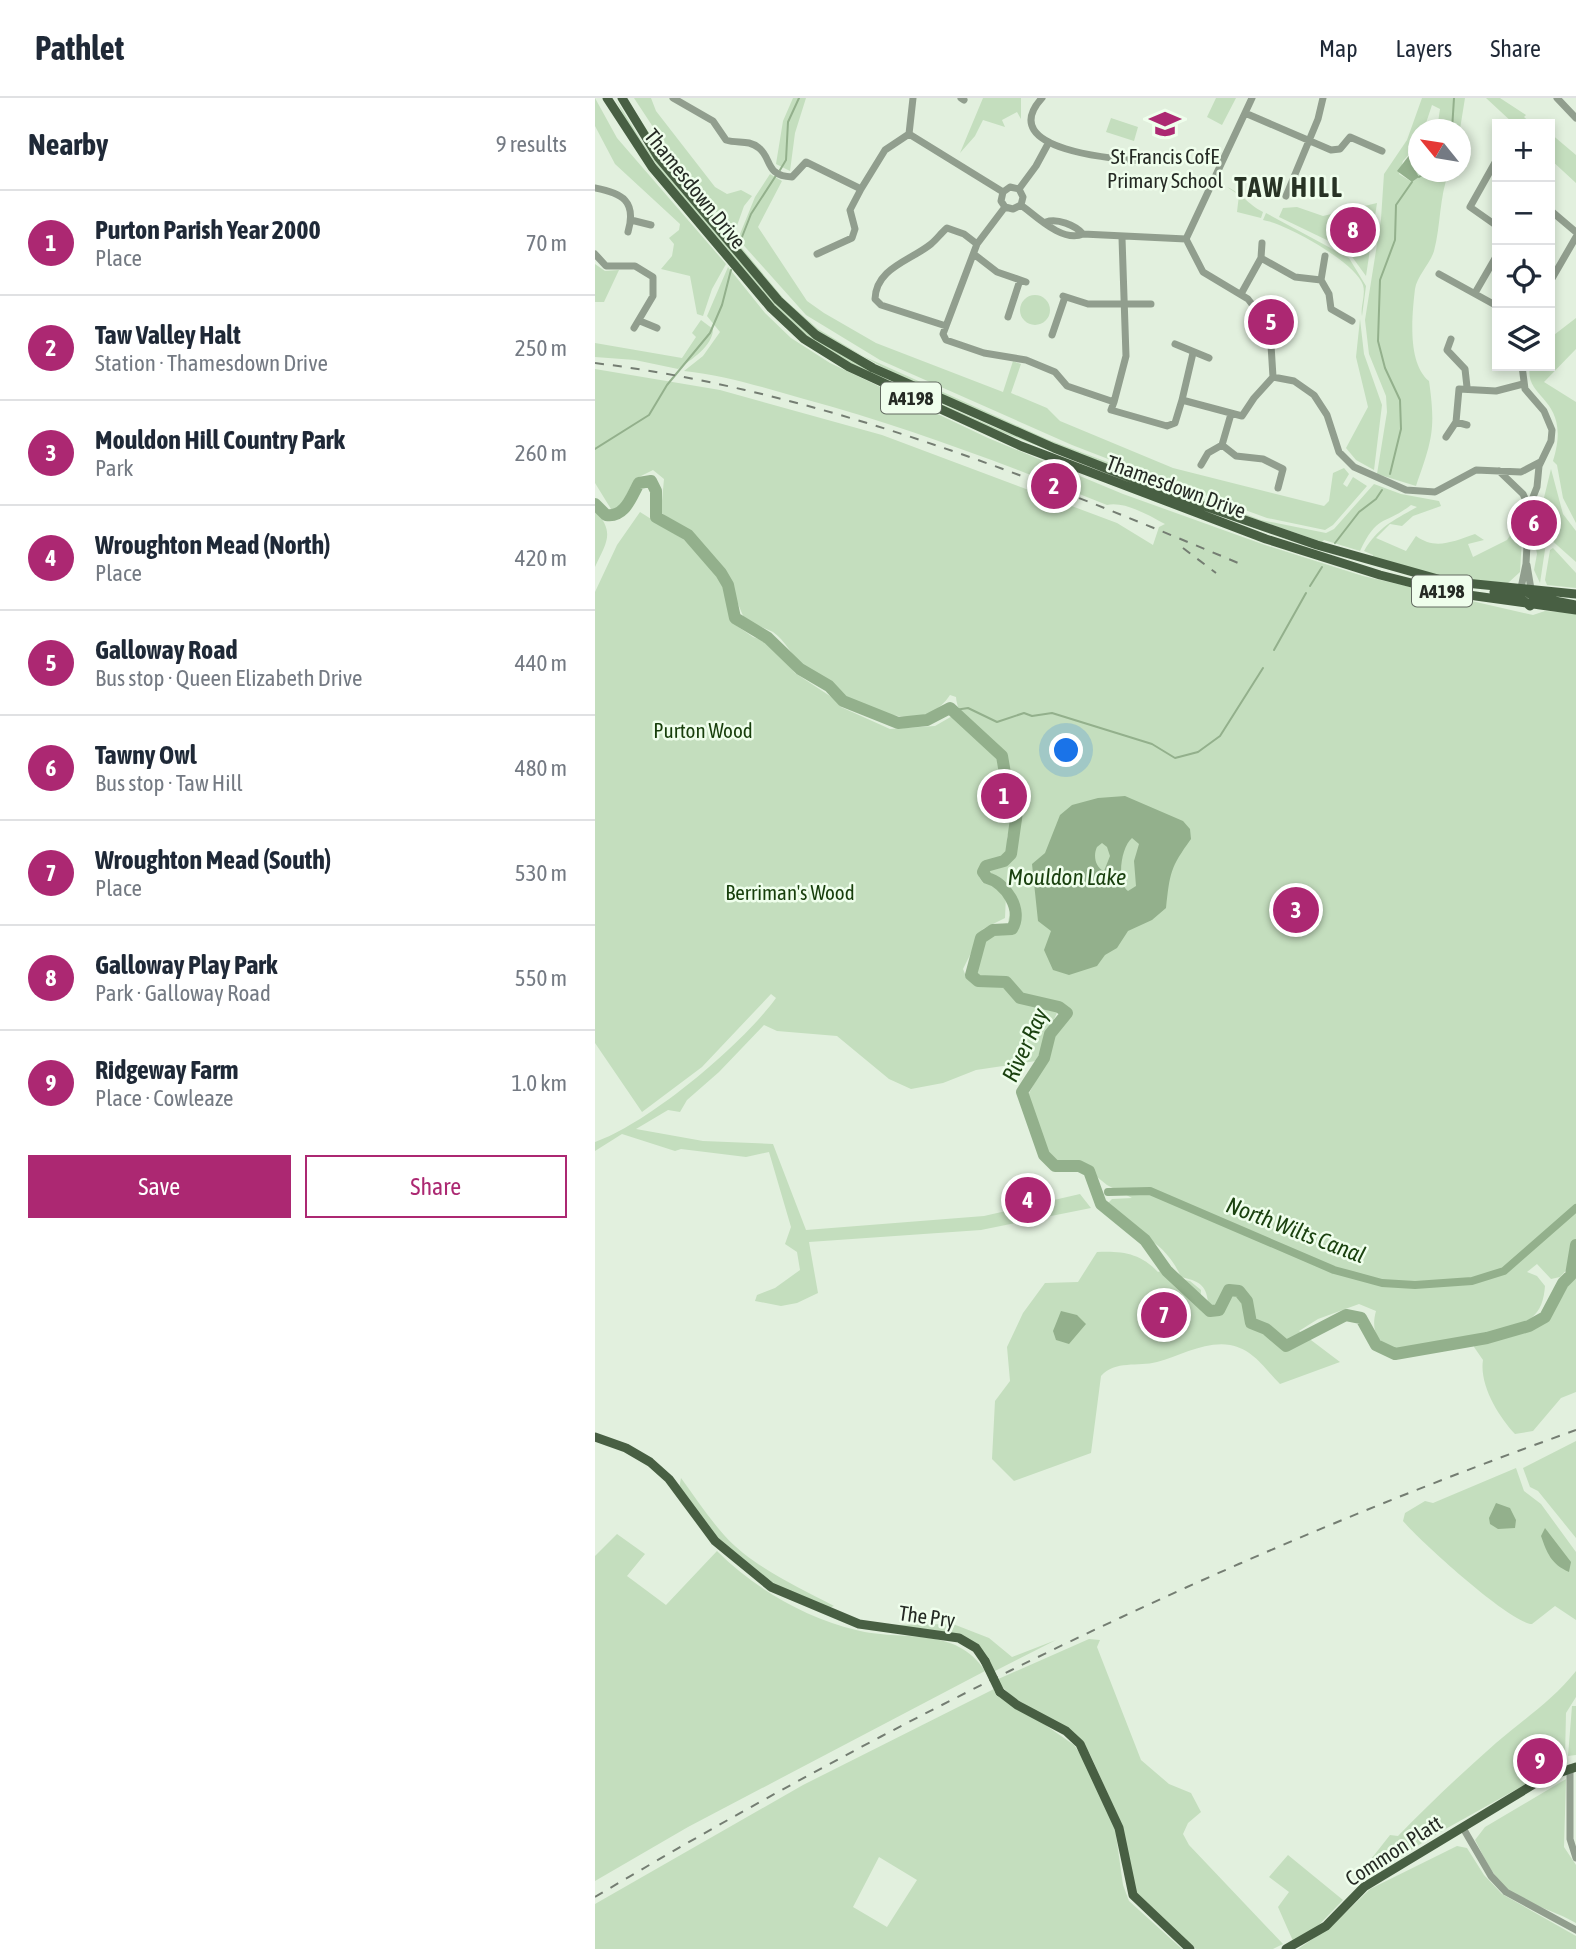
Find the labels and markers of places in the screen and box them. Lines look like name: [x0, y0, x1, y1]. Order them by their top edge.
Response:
school or university icon: St Francis CofE Primary School: [1148, 107, 1182, 141]
place label: St Francis CofE Primary School: [1107, 144, 1223, 192]
pin: 8: [1330, 204, 1376, 256]
pin: 5: [1248, 296, 1294, 348]
pin: 2: [1031, 460, 1077, 512]
pin: 6: [1511, 497, 1557, 549]
pin: 1: [981, 770, 1027, 822]
pin: 3: [1273, 884, 1319, 936]
pin: 4: [1005, 1174, 1051, 1226]
pin: 7: [1141, 1289, 1187, 1341]
pin: 9: [1517, 1735, 1563, 1787]

